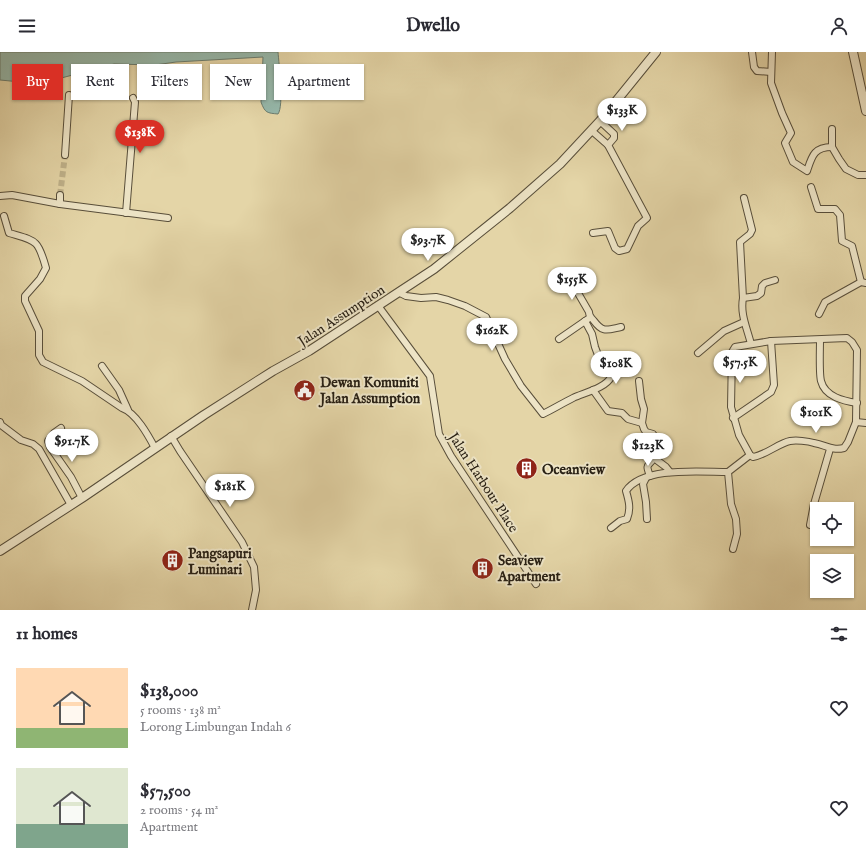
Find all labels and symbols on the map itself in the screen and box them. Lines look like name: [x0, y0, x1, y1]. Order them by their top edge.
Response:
pin: $133K: [594, 98, 650, 132]
pin: $138K: [112, 120, 168, 154]
pin: $93.7K: [395, 228, 461, 262]
pin: $155K: [544, 267, 600, 301]
street label: Jalan Assumption: [293, 281, 389, 352]
pin: $162K: [464, 318, 520, 352]
pin: $57.5K: [707, 350, 773, 384]
pin: $108K: [588, 351, 644, 385]
place label: Dewan Komuniti Jalan Assumption: [318, 374, 421, 408]
public building icon: Dewan Komuniti Jalan Assumption: [292, 377, 318, 403]
pin: $101K: [788, 400, 844, 434]
street label: Jalan Harbour Place: [443, 427, 523, 537]
pin: $91.7K: [39, 429, 105, 463]
pin: $123K: [620, 433, 676, 467]
building icon: Oceanview: [513, 456, 539, 482]
place label: Oceanview: [542, 461, 606, 479]
pin: $181K: [202, 474, 258, 508]
place label: Pangsapuri Luminari: [188, 545, 252, 579]
building icon: Pangsapuri Luminari: [159, 548, 185, 574]
place label: Seaview Apartment: [497, 552, 561, 586]
building icon: Seaview Apartment: [469, 555, 495, 581]

